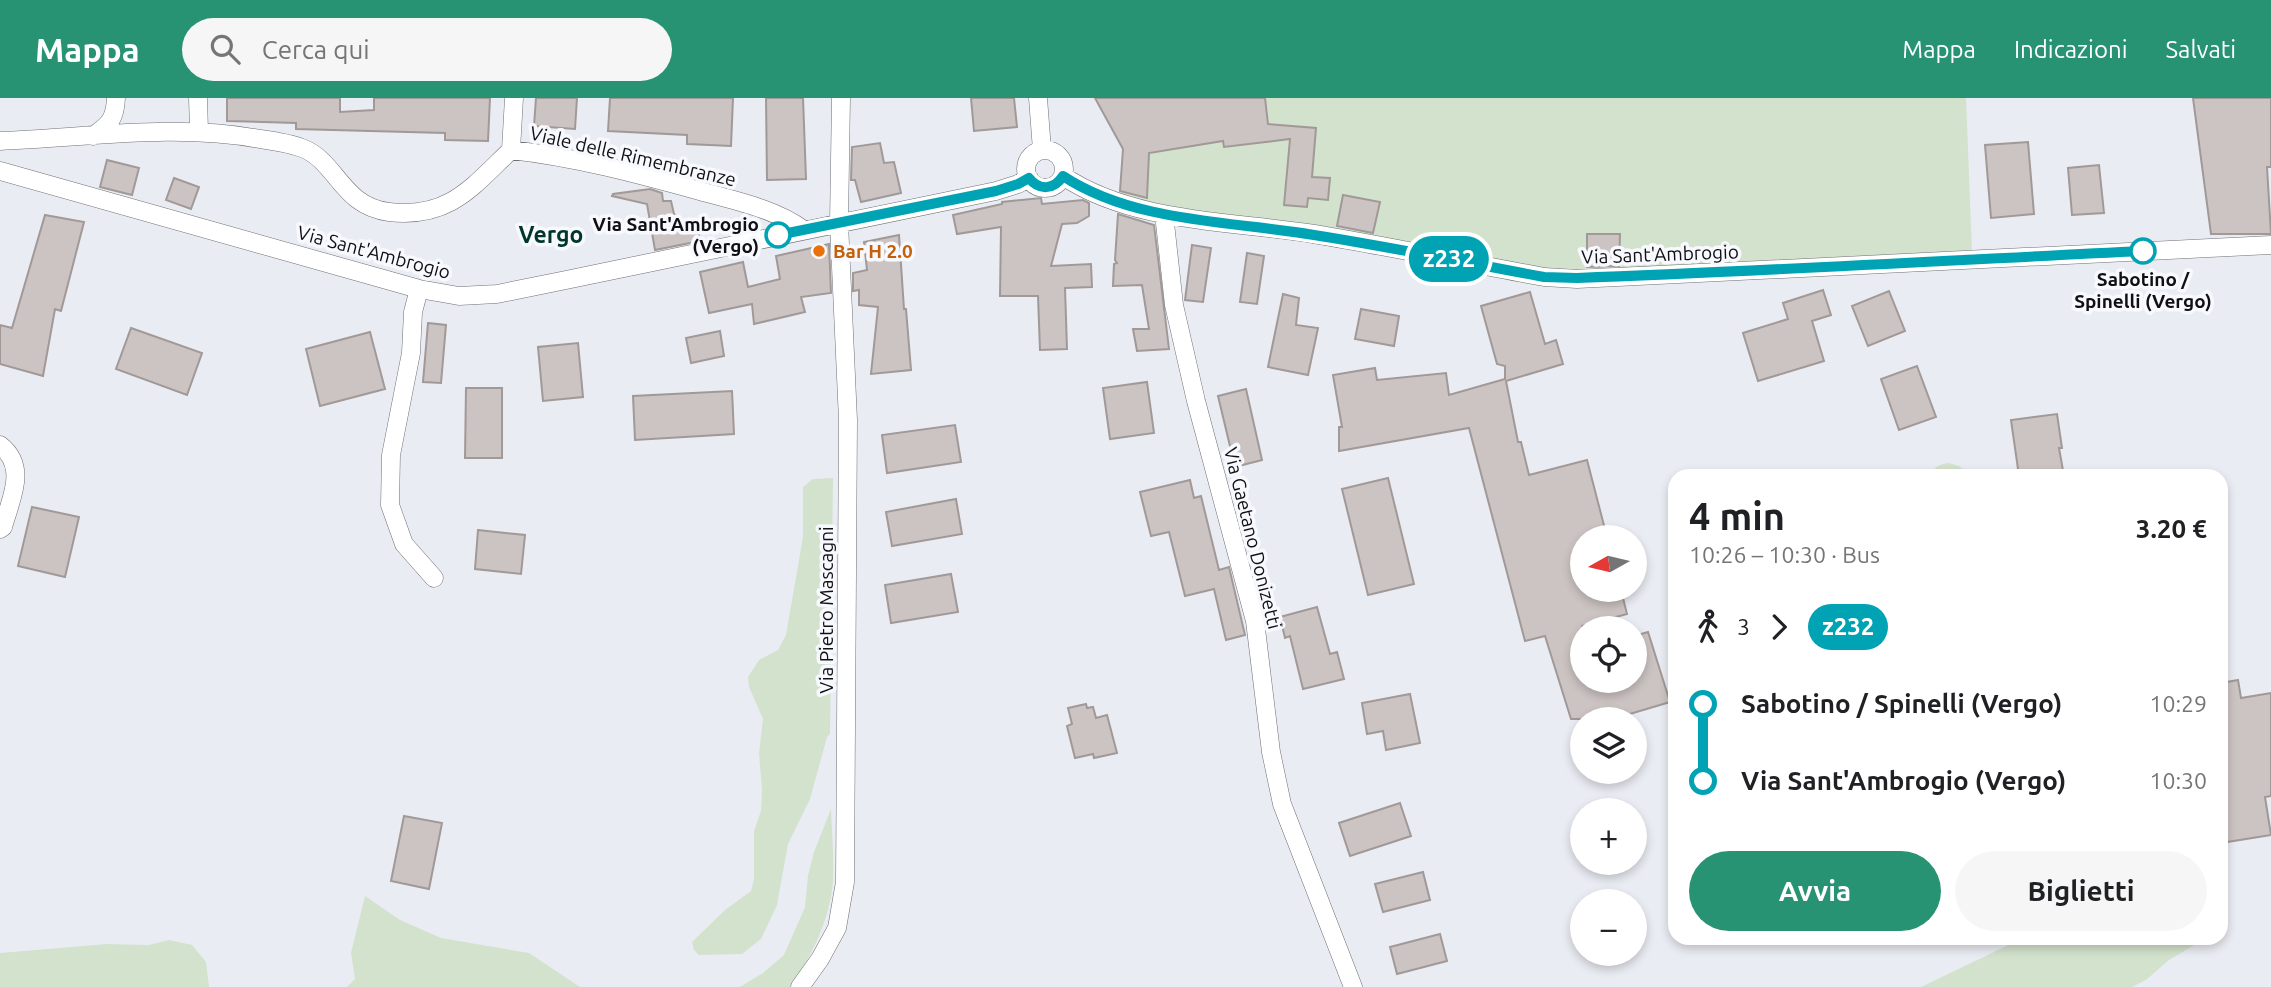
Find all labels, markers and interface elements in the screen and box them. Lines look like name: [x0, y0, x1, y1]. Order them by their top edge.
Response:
search box: [182, 18, 672, 81]
icon: search: [206, 30, 244, 68]
text: Mappa: [35, 31, 140, 68]
text: Cerca qui: [262, 35, 370, 64]
text: Mappa: [1902, 36, 1976, 63]
text: Indicazioni: [2014, 36, 2128, 63]
text: Salvati: [2166, 36, 2236, 63]
street label: Viale delle Rimembranze: [528, 122, 738, 190]
place label: Via Sant'Ambrogio (Vergo): [593, 213, 759, 257]
street label: Via Sant'Ambrogio: [295, 221, 453, 283]
district label: Vergo: [519, 222, 583, 247]
marker: Via Sant'Ambrogio (Vergo): [765, 222, 791, 248]
line badge: z232: [1400, 236, 1498, 282]
marker: Sabotino / Spinelli (Vergo): [2130, 238, 2156, 264]
place label: Bar H 2.0: [833, 240, 913, 262]
street label: Via Sant'Ambrogio: [1581, 240, 1739, 268]
marker: Bar H 2.0: [811, 243, 827, 259]
text: z232: [1423, 245, 1475, 272]
place label: Sabotino / Spinelli (Vergo): [2074, 268, 2212, 312]
street label: Via Gaetano Donizetti: [1220, 445, 1286, 631]
text: 4 min: [1689, 495, 1785, 537]
text: 3.20 €: [2136, 514, 2207, 543]
north arrow: [1570, 525, 1647, 602]
map controls: [1570, 525, 1647, 966]
street label: Via Pietro Mascagni: [815, 526, 837, 694]
text: 10:26 – 10:30 · Bus: [1689, 542, 1880, 567]
icon: walk: [1689, 608, 1727, 646]
icon: forward: [1760, 608, 1798, 646]
text: z232: [1822, 613, 1874, 640]
text: 3: [1737, 614, 1750, 639]
button: locate: [1570, 616, 1647, 693]
text: Sabotino / Spinelli (Vergo): [1741, 689, 2062, 718]
text: 10:29: [2149, 691, 2207, 716]
button: layers: [1570, 707, 1647, 784]
text: Via Sant'Ambrogio (Vergo): [1741, 766, 2066, 795]
text: 10:30: [2149, 768, 2207, 793]
button: +: [1570, 798, 1647, 875]
button: Avvia: [1689, 851, 1941, 931]
button: Biglietti: [1955, 851, 2207, 931]
button: −: [1570, 889, 1647, 966]

